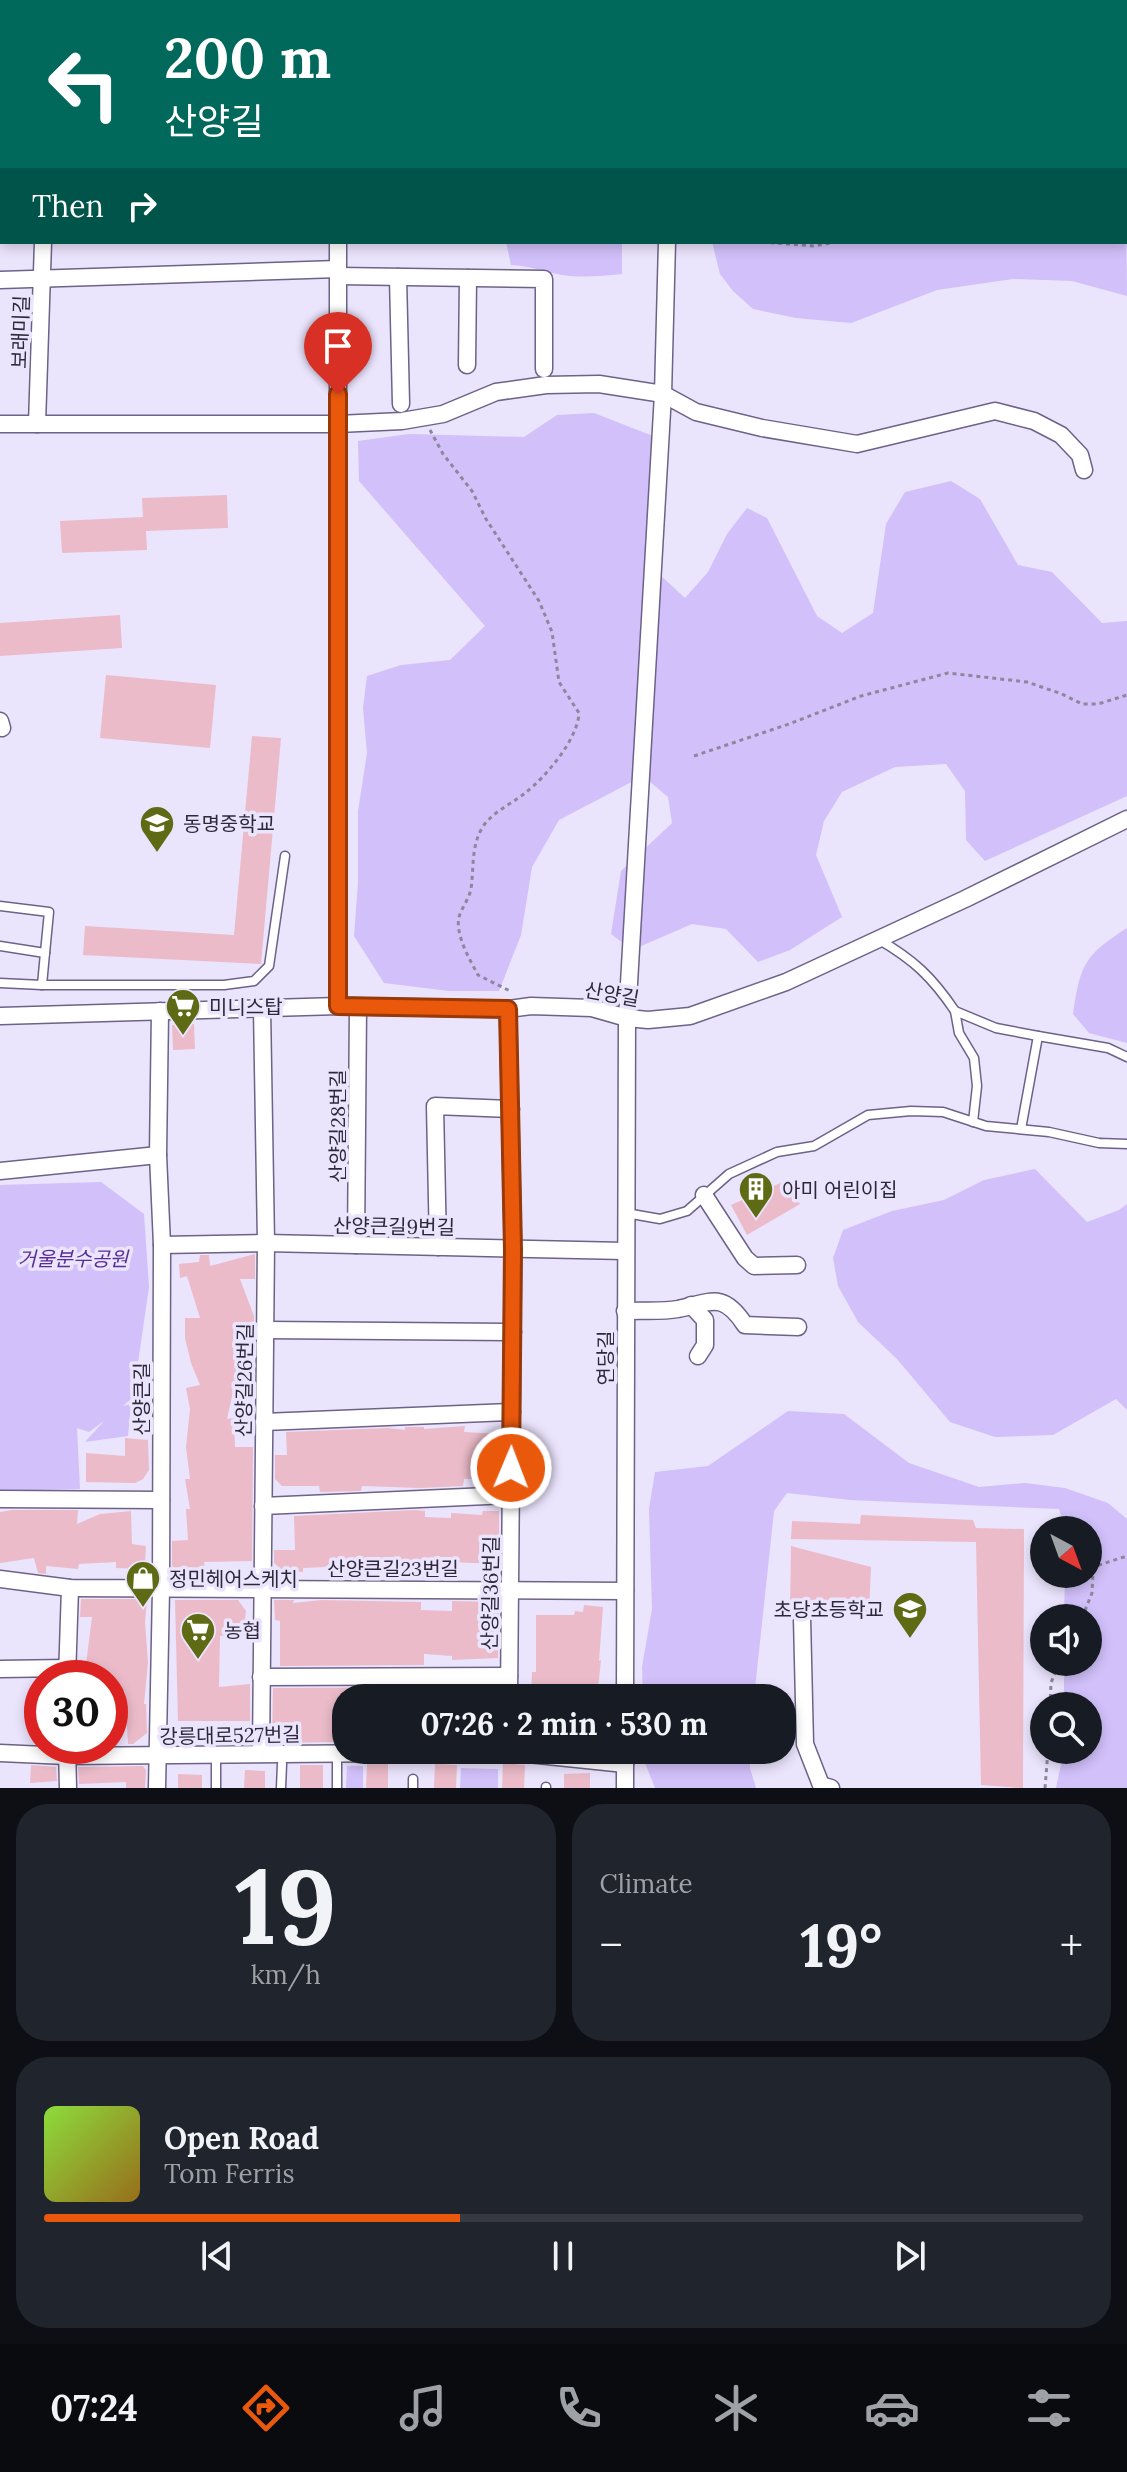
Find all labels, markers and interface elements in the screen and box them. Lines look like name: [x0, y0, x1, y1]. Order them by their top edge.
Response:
text: 200 m: [164, 22, 331, 93]
icon: left: [32, 32, 136, 136]
text: 산양길: [164, 98, 263, 144]
icon: right: [120, 184, 164, 228]
text: Then: [32, 187, 104, 225]
street label: 보래미길: [6, 295, 34, 369]
pin: [304, 312, 372, 394]
icon: arrive: [316, 324, 360, 368]
school or university icon: 동명중학교: [138, 804, 176, 854]
place label: 동명중학교: [183, 811, 275, 836]
street label: 산양길: [583, 977, 641, 1011]
supermarket icon: 미니스탑: [164, 987, 202, 1037]
place label: 미니스탑: [209, 994, 283, 1019]
street label: 산양길28번길: [325, 1069, 350, 1183]
building icon: 아미 어린이집: [737, 1170, 775, 1220]
place label: 아미 어린이집: [782, 1177, 898, 1202]
street label: 산양큰길9번길: [333, 1212, 455, 1240]
park label: 거울분수공원: [18, 1246, 130, 1271]
street label: 산양길26번길: [231, 1323, 257, 1437]
street label: 연당길: [593, 1330, 618, 1386]
street label: 산양큰길: [129, 1362, 154, 1436]
position arrow: [469, 1426, 553, 1510]
north arrow: [1030, 1516, 1102, 1588]
map controls: [1030, 1516, 1102, 1764]
street label: 산양길36번길: [477, 1535, 503, 1651]
street label: 산양큰길23번길: [327, 1556, 459, 1581]
shop icon: 정민헤어스케치: [124, 1559, 162, 1609]
place label: 정민헤어스케치: [169, 1566, 298, 1591]
school or university icon: 초당초등학교: [891, 1590, 929, 1640]
place label: 초당초등학교: [774, 1597, 884, 1622]
button: sound: [1030, 1604, 1102, 1676]
supermarket icon: 농협: [179, 1611, 217, 1661]
place label: 농협: [224, 1618, 261, 1643]
speed limit sign: 30: [24, 1660, 128, 1764]
button: search: [1030, 1692, 1102, 1764]
text: 07:26 · 2 min · 530 m: [420, 1705, 708, 1743]
street label: 강릉대로527번길: [159, 1721, 301, 1749]
text: 19: [235, 1839, 337, 1972]
text: Climate: [600, 1867, 693, 1900]
text: 19°: [800, 1907, 882, 1983]
text: −: [600, 1917, 623, 1973]
text: +: [1060, 1917, 1083, 1973]
text: km/h: [251, 1958, 321, 1991]
text: Open Road: [164, 2119, 319, 2157]
text: Tom Ferris: [164, 2157, 294, 2190]
icon: previous: [195, 2234, 239, 2278]
icon: pause: [541, 2234, 585, 2278]
icon: next: [888, 2234, 932, 2278]
icon: directions: [238, 2380, 294, 2436]
icon: music: [395, 2380, 451, 2436]
icon: phone: [551, 2380, 607, 2436]
icon: climate: [708, 2380, 764, 2436]
icon: car: [864, 2380, 920, 2436]
icon: filters: [1021, 2380, 1077, 2436]
text: 07:24: [50, 2385, 138, 2431]

